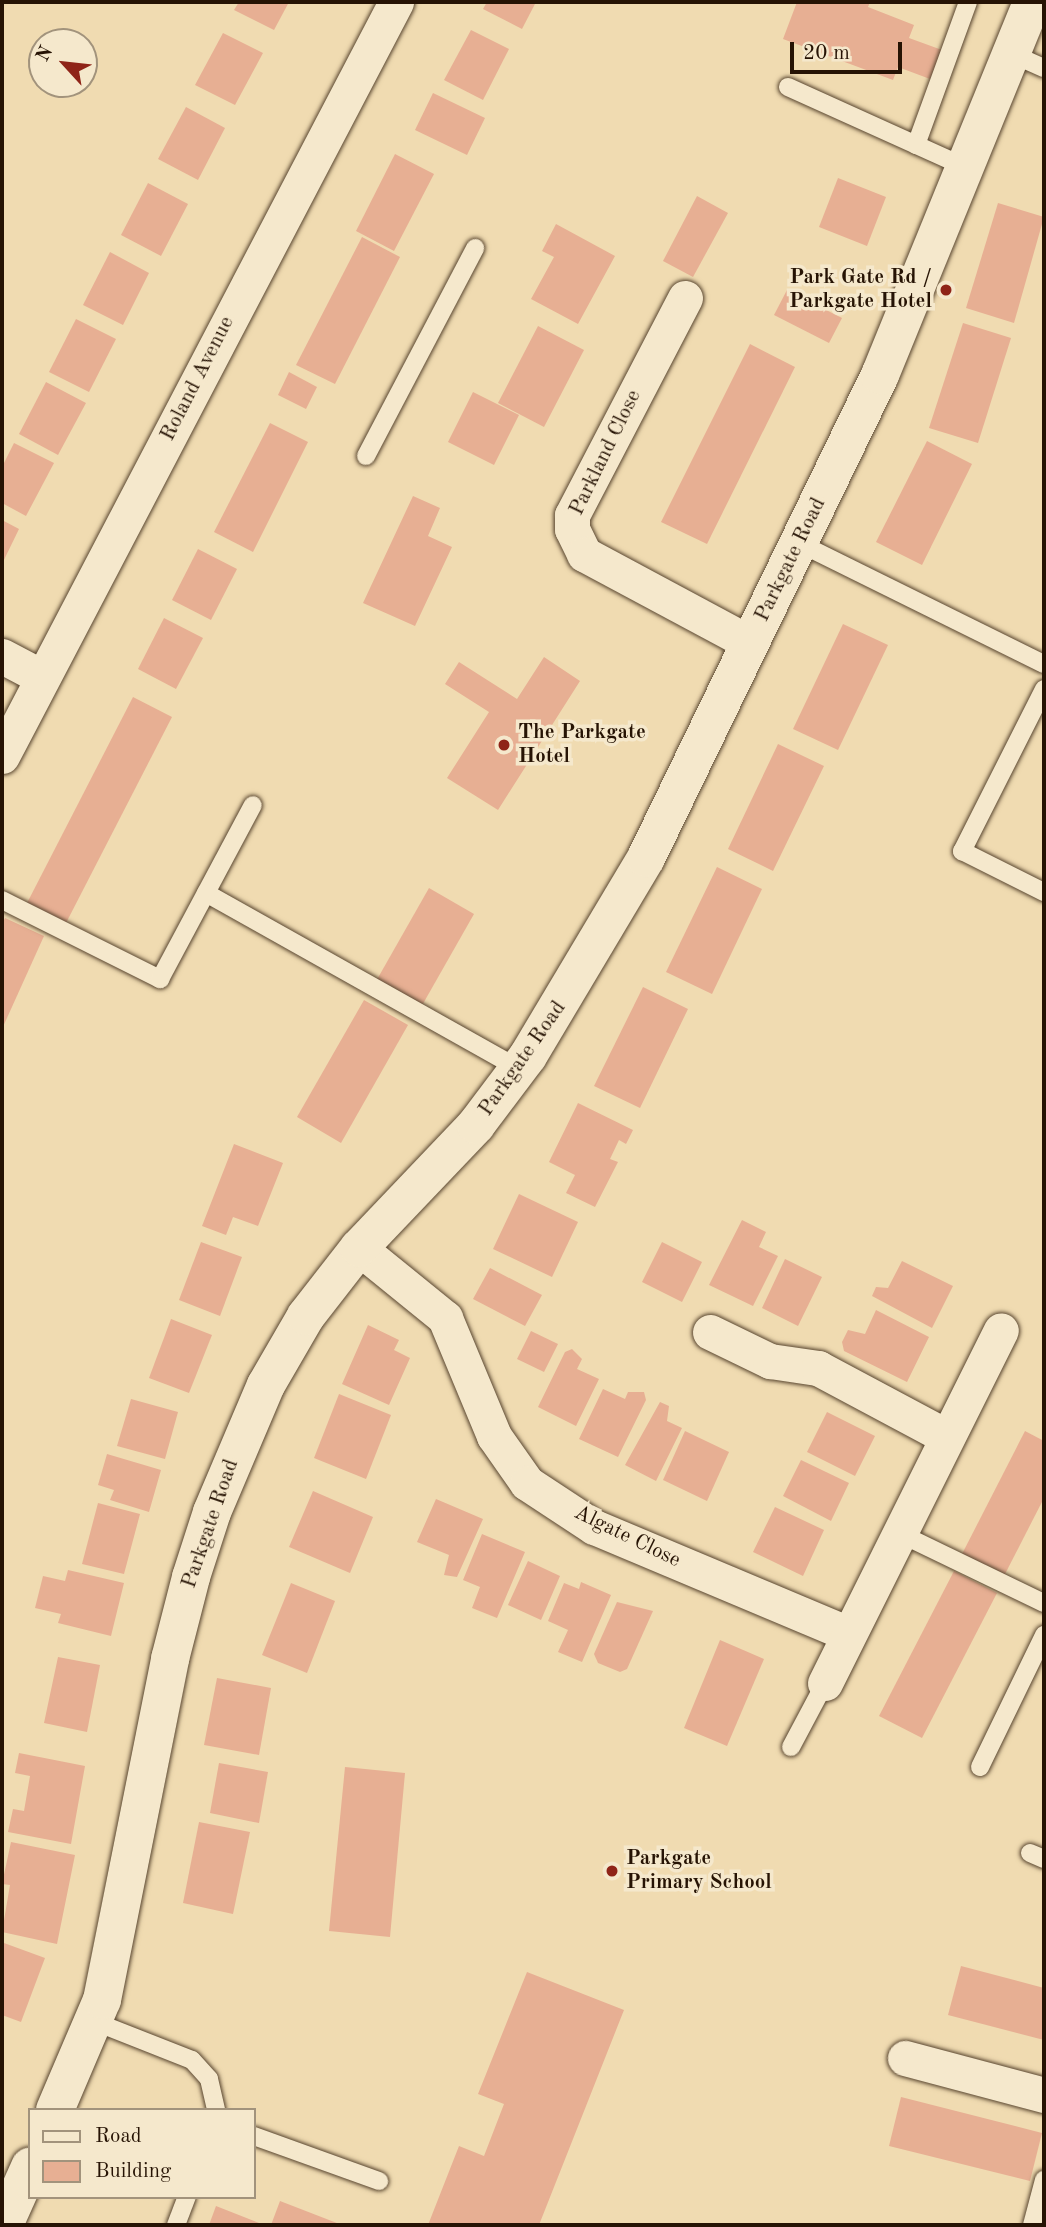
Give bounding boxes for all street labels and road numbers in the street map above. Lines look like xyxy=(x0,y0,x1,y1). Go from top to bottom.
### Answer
street label: Roland Avenue xyxy=(156,313,240,445)
street label: Parkland Close xyxy=(565,386,647,520)
street label: Parkgate Road xyxy=(750,494,832,626)
street label: Parkgate Road xyxy=(474,997,572,1121)
street label: Parkgate Road xyxy=(177,1456,245,1592)
street label: Algate Close xyxy=(570,1500,684,1574)

